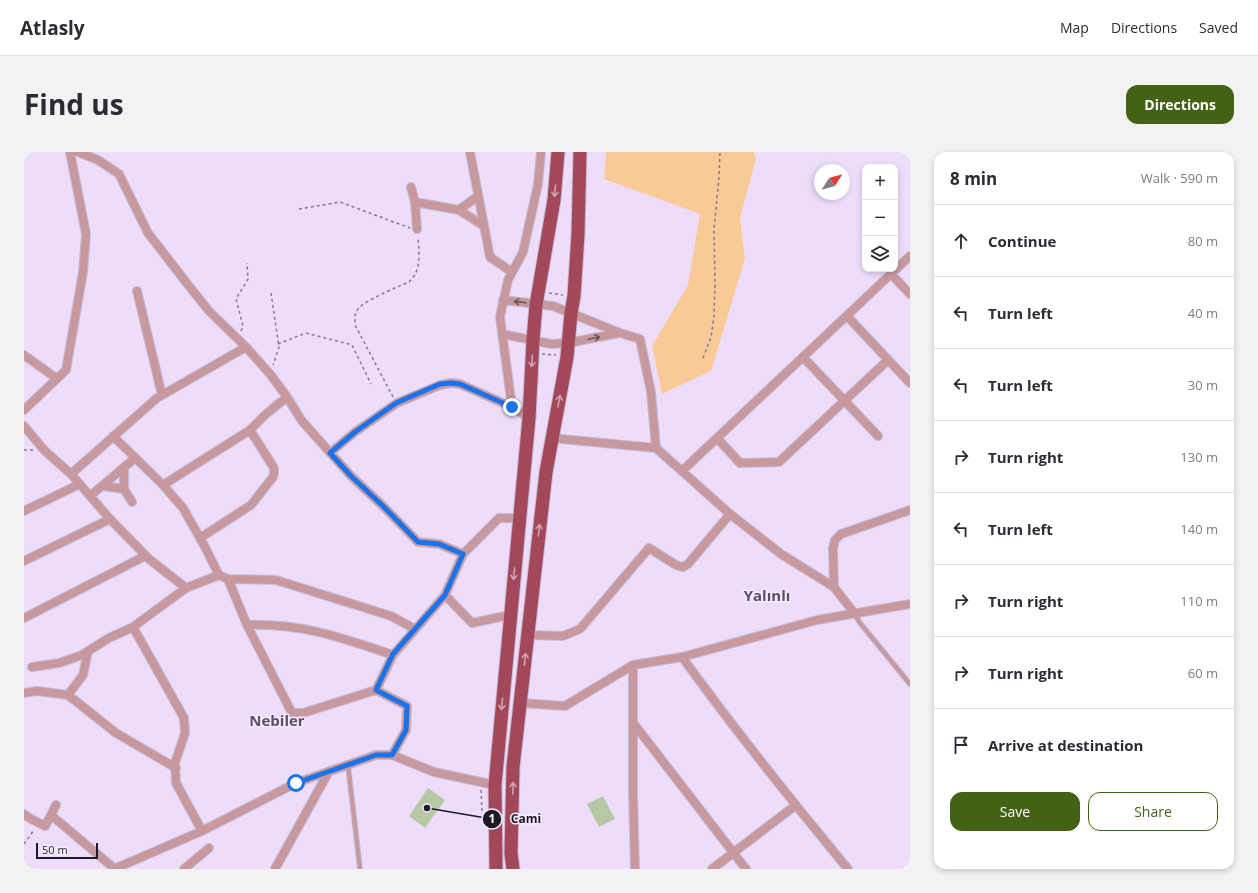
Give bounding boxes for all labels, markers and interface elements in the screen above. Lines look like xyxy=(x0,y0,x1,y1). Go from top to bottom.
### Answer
text: Atlasly xyxy=(20,15,85,41)
text: Map xyxy=(1060,18,1089,37)
text: Directions xyxy=(1111,18,1177,37)
text: Saved xyxy=(1199,18,1238,37)
text: Find us xyxy=(24,85,124,123)
button: Directions xyxy=(1126,85,1234,124)
north arrow xyxy=(814,164,850,200)
map controls xyxy=(862,164,898,272)
button: + xyxy=(862,164,898,200)
text: 8 min xyxy=(950,167,997,190)
text: Walk · 590 m xyxy=(1141,169,1218,187)
one-way arrow xyxy=(551,184,558,197)
button: − xyxy=(862,200,898,236)
icon: ahead xyxy=(950,230,972,252)
text: Continue xyxy=(988,231,1056,251)
text: 80 m xyxy=(1188,232,1218,250)
button: layers xyxy=(862,236,898,272)
one-way arrow xyxy=(514,299,527,306)
icon: left xyxy=(950,302,972,324)
text: Turn left xyxy=(988,303,1053,323)
text: 40 m xyxy=(1188,304,1218,322)
one-way arrow xyxy=(587,334,600,342)
one-way arrow xyxy=(528,354,536,367)
icon: left xyxy=(950,374,972,396)
text: Turn left xyxy=(988,375,1053,395)
text: 30 m xyxy=(1188,376,1218,394)
one-way arrow xyxy=(555,395,563,408)
route end xyxy=(503,398,521,416)
icon: right xyxy=(950,446,972,468)
text: Turn right xyxy=(988,447,1063,467)
text: 130 m xyxy=(1180,448,1218,466)
icon: left xyxy=(950,518,972,540)
text: Turn left xyxy=(988,519,1053,539)
text: 140 m xyxy=(1180,520,1218,538)
one-way arrow xyxy=(536,524,543,537)
one-way arrow xyxy=(511,567,518,580)
district label: Yalınlı xyxy=(744,585,790,605)
icon: right xyxy=(950,590,972,612)
text: Turn right xyxy=(988,591,1063,611)
text: 110 m xyxy=(1180,592,1218,610)
one-way arrow xyxy=(521,653,529,666)
icon: right xyxy=(950,662,972,684)
text: Turn right xyxy=(988,663,1063,683)
text: 60 m xyxy=(1188,664,1218,682)
one-way arrow xyxy=(499,697,506,710)
district label: Nebiler xyxy=(249,710,305,730)
icon: arrive xyxy=(950,734,972,756)
text: Arrive at destination xyxy=(988,735,1143,755)
route start xyxy=(287,774,305,792)
one-way arrow xyxy=(509,782,516,795)
button: Save xyxy=(950,792,1080,831)
button: Share xyxy=(1088,792,1218,831)
callout: Cami xyxy=(482,807,549,831)
text: 1 xyxy=(489,810,495,827)
text: Cami xyxy=(511,810,541,827)
scale bar xyxy=(36,841,98,860)
text: 50 m xyxy=(42,842,68,857)

